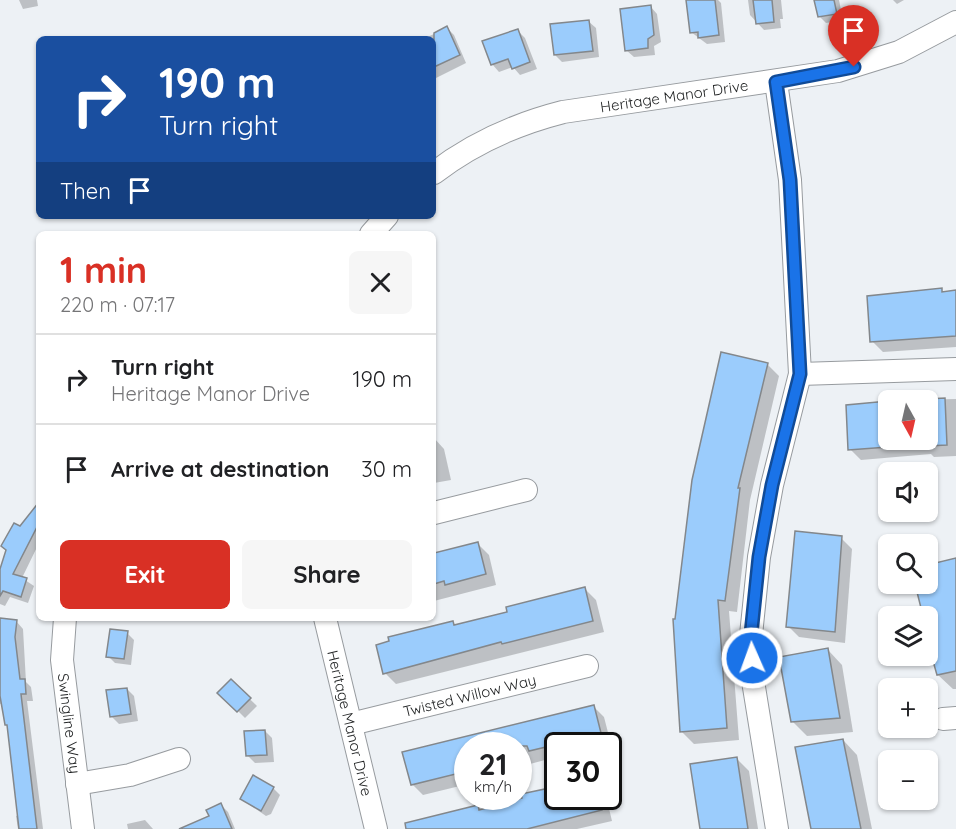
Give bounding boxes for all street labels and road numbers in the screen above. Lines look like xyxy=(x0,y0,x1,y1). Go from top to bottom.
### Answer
street label: Heritage Manor Drive xyxy=(599,75,749,116)
street label: Heritage Manor Drive xyxy=(324,648,377,798)
street label: Twisted Willow Way xyxy=(401,669,538,720)
street label: Swingline Way xyxy=(54,672,86,775)

